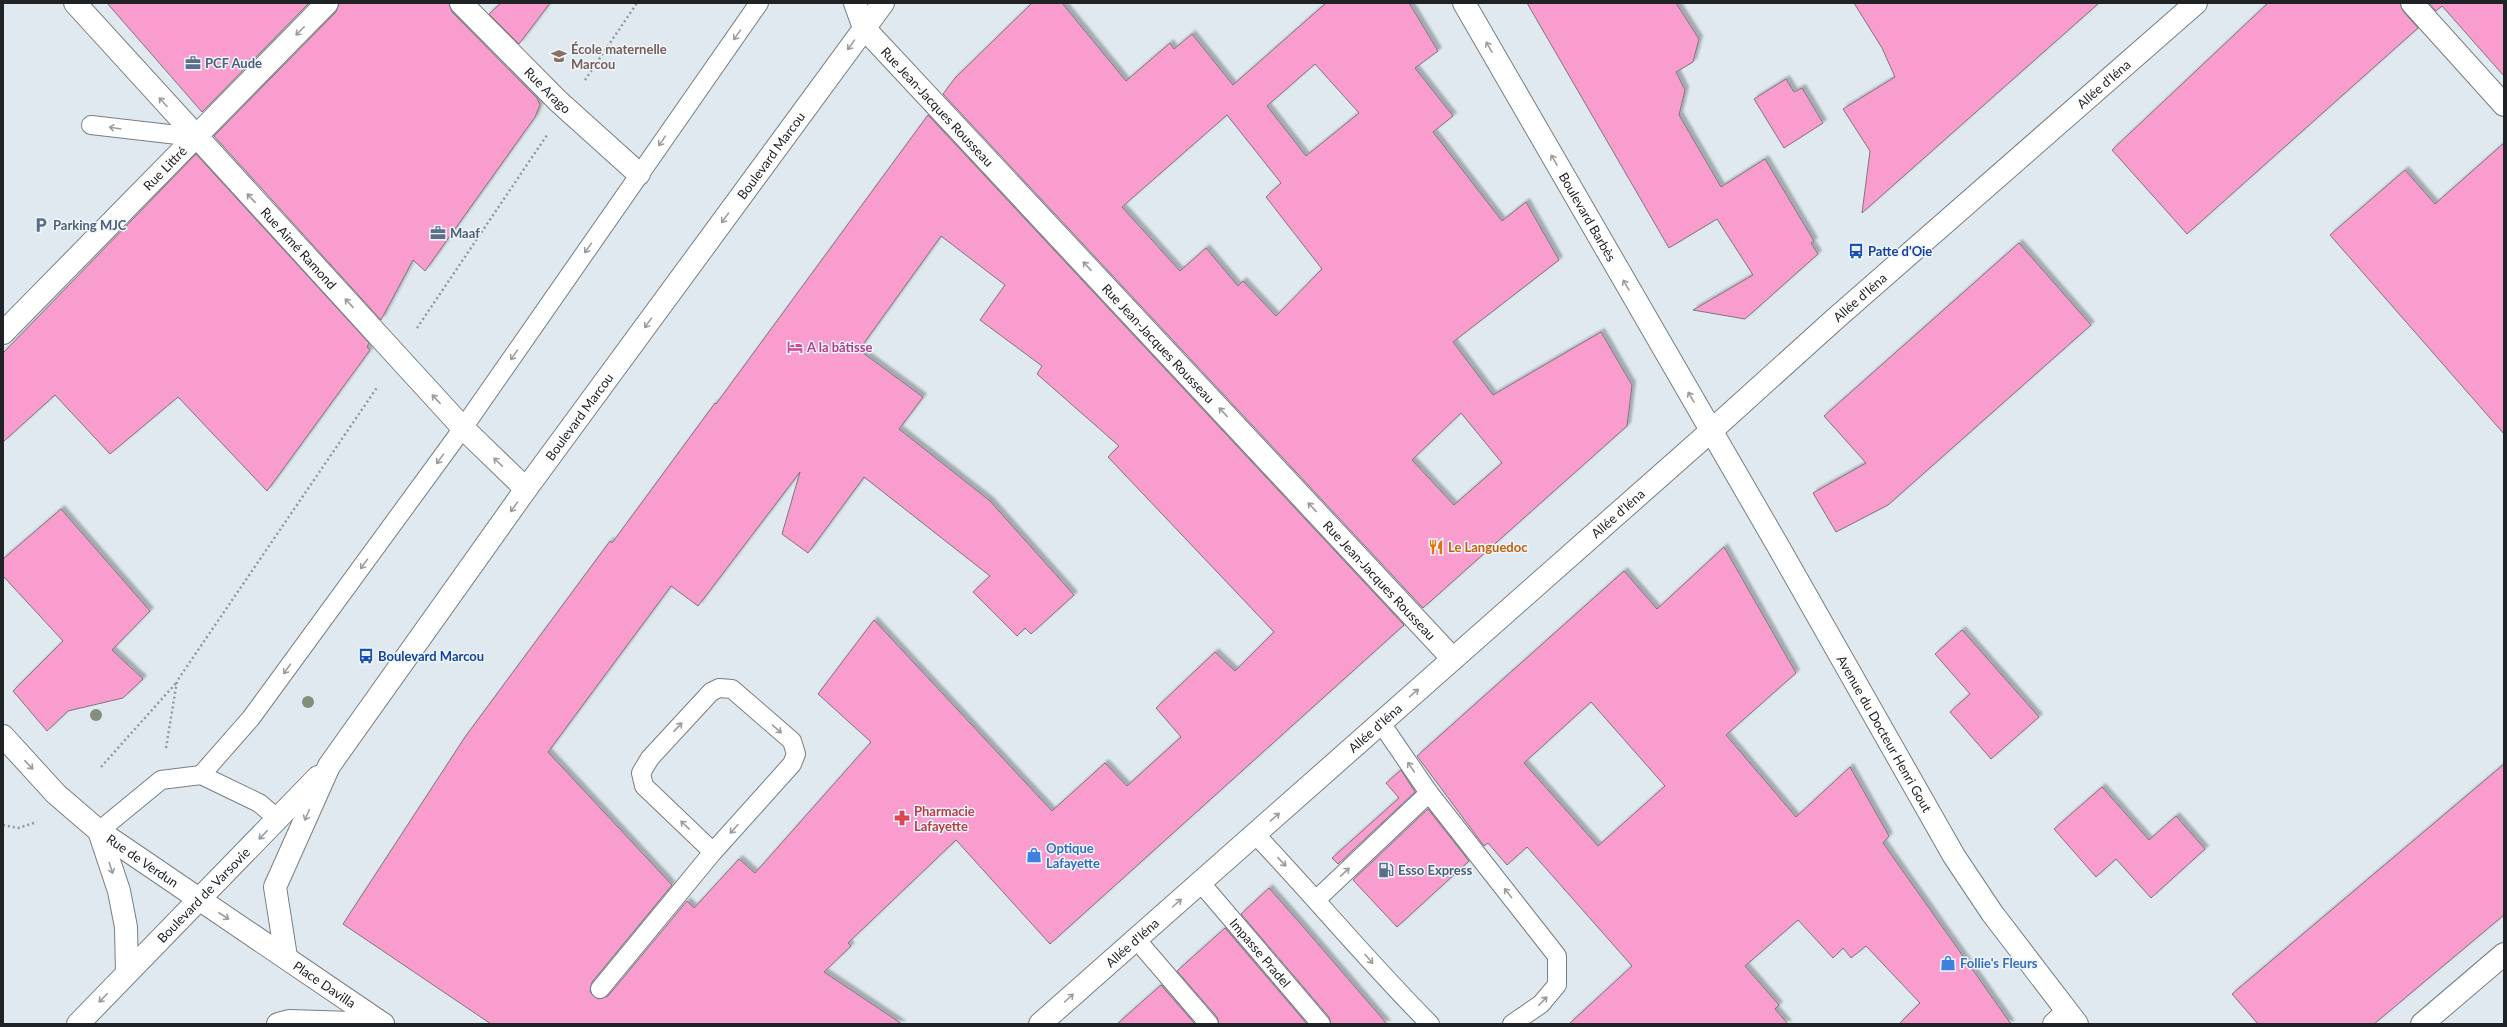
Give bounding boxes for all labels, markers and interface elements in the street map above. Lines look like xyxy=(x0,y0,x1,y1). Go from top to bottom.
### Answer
one-way arrow xyxy=(295,26,305,36)
one-way arrow xyxy=(733,29,741,40)
one-way arrow xyxy=(847,40,855,51)
place label: École maternelle Marcou xyxy=(571,41,667,72)
one-way arrow xyxy=(1485,41,1493,53)
street label: Rue Jean-Jacques Rousseau xyxy=(878,44,997,170)
school or university icon: École maternelle Marcou xyxy=(550,47,568,65)
office icon: PCF Aude xyxy=(184,54,202,72)
place label: PCF Aude xyxy=(205,55,262,71)
street label: Allée d'Iéna xyxy=(2073,56,2134,112)
street label: Rue Arago xyxy=(521,64,574,117)
one-way arrow xyxy=(159,96,168,107)
street label: Boulevard Marcou xyxy=(734,109,808,202)
one-way arrow xyxy=(108,124,121,132)
one-way arrow xyxy=(658,136,666,147)
street label: Rue Littré xyxy=(140,143,190,194)
one-way arrow xyxy=(1550,154,1558,166)
street label: Boulevard Barbès xyxy=(1556,169,1620,265)
one-way arrow xyxy=(247,193,256,203)
street label: Rue Aimé Ramond xyxy=(258,204,340,292)
one-way arrow xyxy=(721,213,729,224)
parking icon: Parking MJC xyxy=(32,216,50,234)
place label: Parking MJC xyxy=(53,217,127,233)
office icon: Maaf xyxy=(429,224,447,242)
place label: Maaf xyxy=(450,225,480,241)
one-way arrow xyxy=(584,242,592,253)
bus stop icon: Patte d'Oie xyxy=(1847,242,1865,260)
place label: Patte d'Oie xyxy=(1868,243,1932,259)
one-way arrow xyxy=(1082,261,1092,271)
street label: Allée d'Iéna xyxy=(1830,270,1890,325)
one-way arrow xyxy=(1622,279,1630,291)
street label: Rue Jean-Jacques Rousseau xyxy=(1099,280,1218,406)
one-way arrow xyxy=(344,298,353,309)
one-way arrow xyxy=(644,317,652,328)
hotel icon: A la bâtisse xyxy=(786,338,804,356)
place label: A la bâtisse xyxy=(806,339,872,355)
one-way arrow xyxy=(510,349,518,360)
street label: Boulevard Marcou xyxy=(542,370,616,464)
one-way arrow xyxy=(1687,391,1695,403)
one-way arrow xyxy=(432,394,441,404)
one-way arrow xyxy=(1218,407,1228,417)
one-way arrow xyxy=(436,453,444,464)
one-way arrow xyxy=(493,457,503,467)
street label: Allée d'Iéna xyxy=(1588,486,1648,541)
one-way arrow xyxy=(510,502,518,513)
one-way arrow xyxy=(1307,502,1317,512)
street label: Rue Jean-Jacques Rousseau xyxy=(1320,517,1439,643)
restaurant icon: Le Languedoc xyxy=(1427,538,1445,556)
place label: Le Languedoc xyxy=(1448,539,1528,555)
one-way arrow xyxy=(359,559,368,570)
bus stop icon: Boulevard Marcou xyxy=(357,647,375,665)
place label: Boulevard Marcou xyxy=(378,648,484,664)
street label: Avenue du Docteur Henri Gout xyxy=(1834,652,1936,815)
one-way arrow xyxy=(283,664,291,675)
one-way arrow xyxy=(1409,689,1419,698)
street label: Allée d'Iéna xyxy=(1345,700,1405,756)
one-way arrow xyxy=(674,722,683,732)
one-way arrow xyxy=(772,724,783,733)
one-way arrow xyxy=(25,760,34,770)
one-way arrow xyxy=(1407,762,1415,773)
place label: Pharmacie Lafayette xyxy=(914,803,975,834)
one-way arrow xyxy=(303,808,310,820)
pharmacy icon: Pharmacie Lafayette xyxy=(893,809,911,827)
one-way arrow xyxy=(1269,812,1280,821)
one-way arrow xyxy=(680,821,690,830)
one-way arrow xyxy=(730,824,739,834)
one-way arrow xyxy=(258,830,268,840)
street label: Rue de Verdun xyxy=(104,831,182,891)
place label: Optique Lafayette xyxy=(1046,840,1100,871)
street label: Boulevard de Varsovie xyxy=(154,844,253,946)
shop icon: Optique Lafayette xyxy=(1025,846,1043,864)
one-way arrow xyxy=(1277,857,1287,867)
one-way arrow xyxy=(108,861,115,874)
fuel station icon: Esso Express xyxy=(1377,861,1395,879)
place label: Esso Express xyxy=(1398,862,1472,878)
one-way arrow xyxy=(1340,868,1350,877)
one-way arrow xyxy=(1503,887,1512,898)
one-way arrow xyxy=(1172,898,1182,907)
one-way arrow xyxy=(218,912,229,920)
street label: Allée d'Iéna xyxy=(1102,915,1162,970)
street label: Impasse Pradel xyxy=(1226,915,1294,991)
one-way arrow xyxy=(1364,954,1373,964)
shop icon: Follie's Fleurs xyxy=(1939,954,1957,972)
place label: Follie's Fleurs xyxy=(1960,955,2038,971)
street label: Place Davilla xyxy=(290,957,359,1011)
one-way arrow xyxy=(99,992,108,1003)
one-way arrow xyxy=(1064,994,1075,1003)
one-way arrow xyxy=(1539,995,1548,1006)

